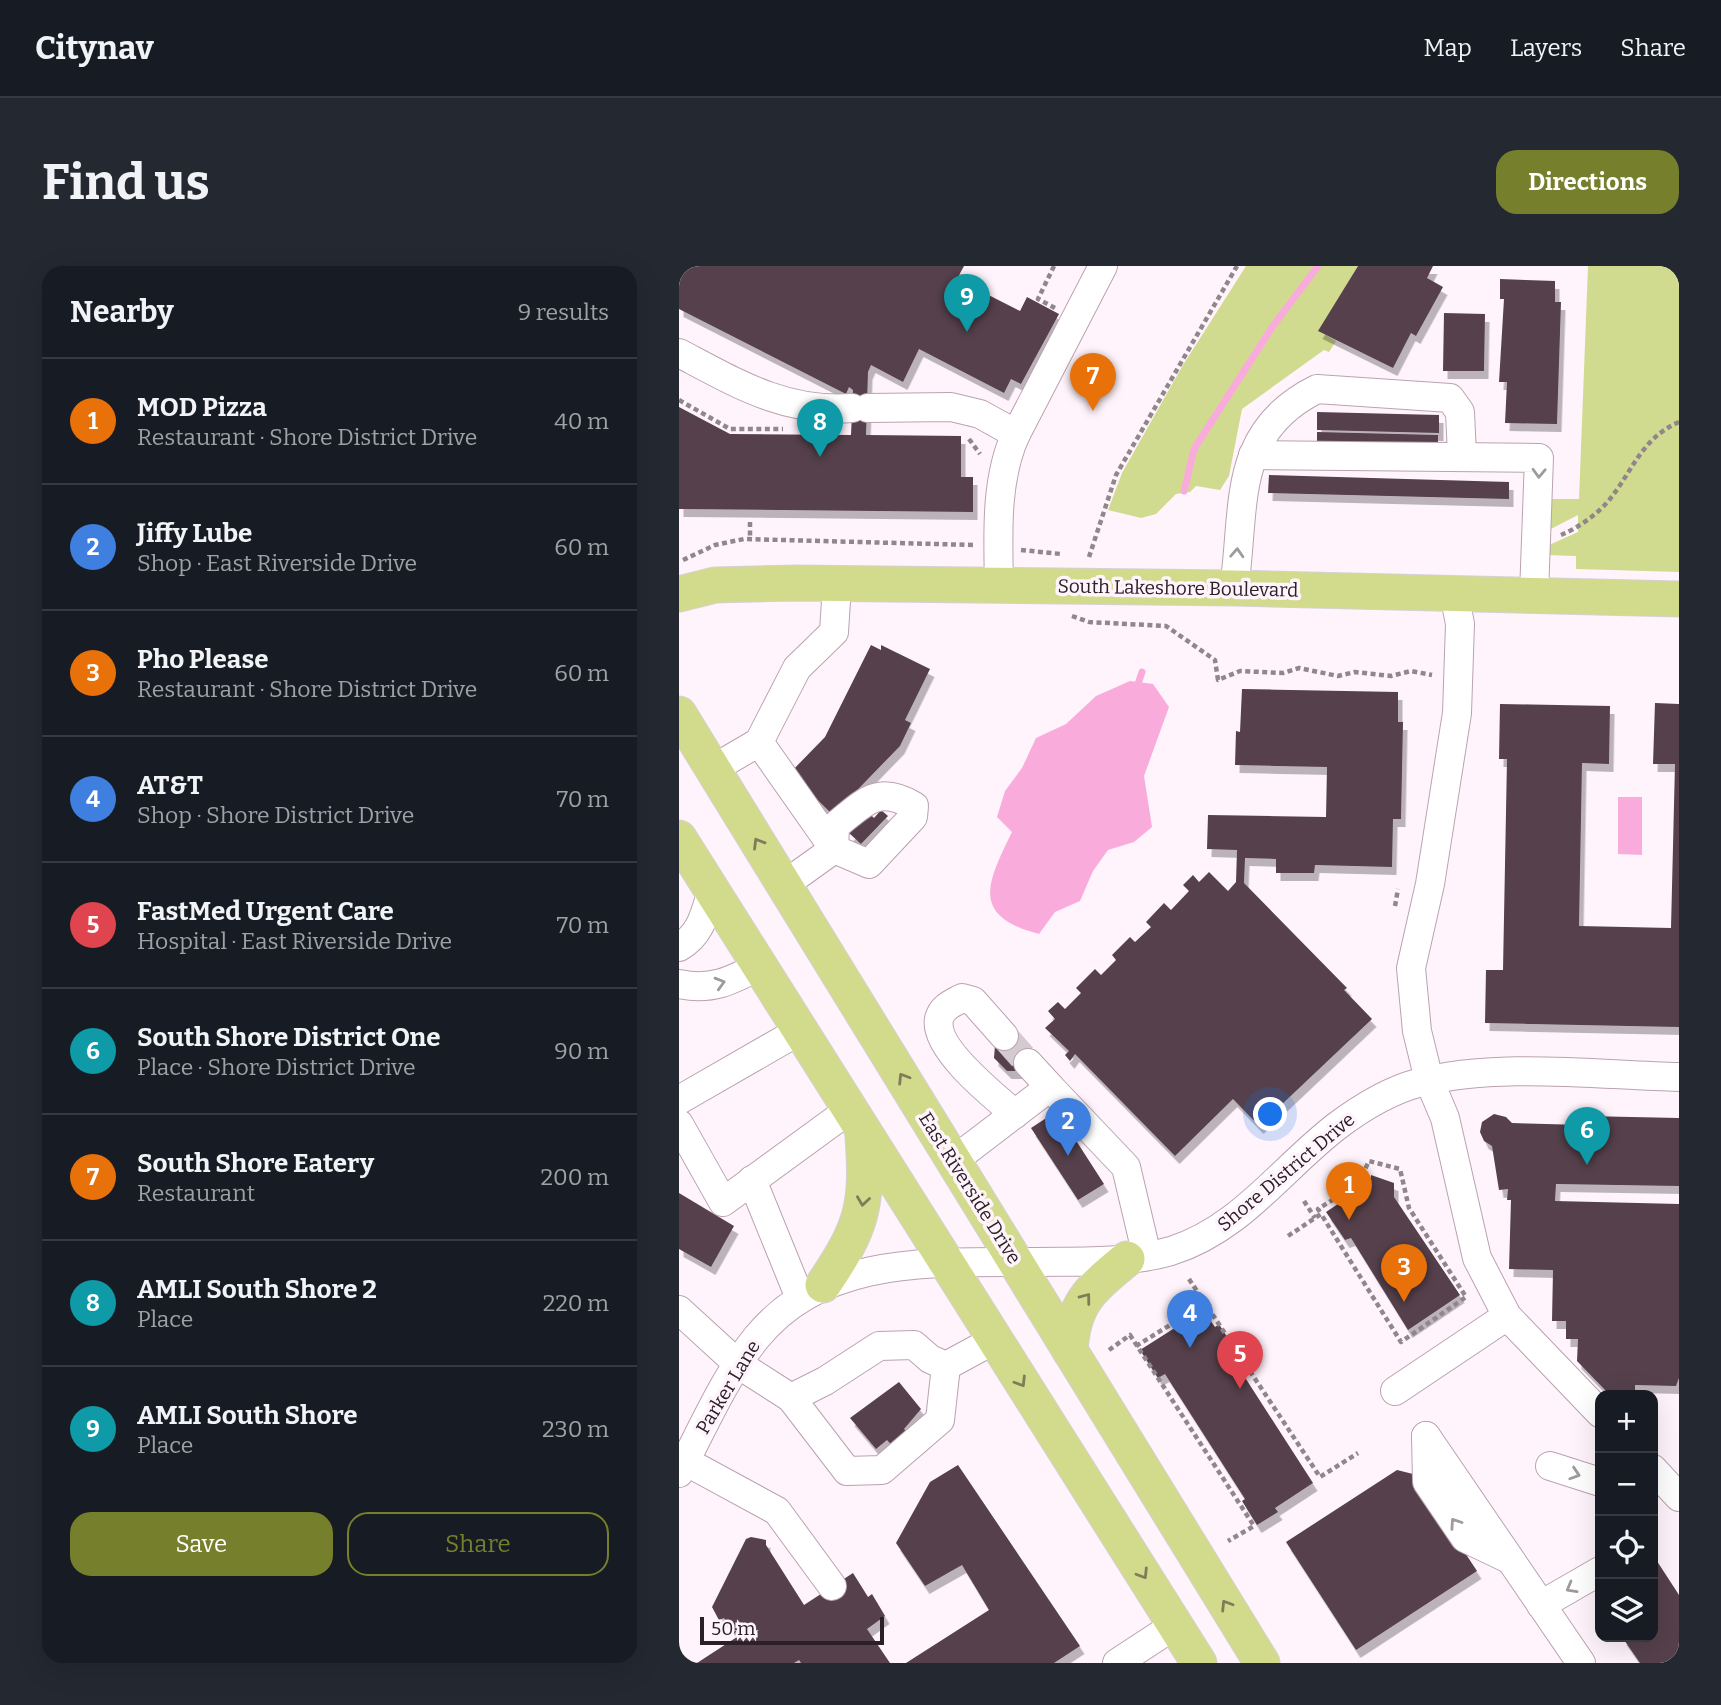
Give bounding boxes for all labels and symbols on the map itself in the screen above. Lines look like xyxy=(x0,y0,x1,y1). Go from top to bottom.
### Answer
pin: 9 xyxy=(944,274,990,332)
pin: 7 xyxy=(1070,353,1116,411)
pin: 8 xyxy=(797,399,843,457)
one-way arrow xyxy=(1531,468,1546,479)
one-way arrow xyxy=(1230,547,1245,558)
street label: South Lakeshore Boulevard xyxy=(1057,574,1299,602)
one-way arrow xyxy=(754,837,767,850)
one-way arrow xyxy=(714,977,726,992)
one-way arrow xyxy=(898,1073,911,1086)
your location xyxy=(1253,1097,1287,1131)
pin: 2 xyxy=(1045,1098,1091,1156)
pin: 6 xyxy=(1564,1107,1610,1165)
street label: East Riverside Drive xyxy=(914,1108,1026,1268)
street label: Shore District Drive xyxy=(1213,1108,1359,1236)
pin: 1 xyxy=(1326,1162,1372,1220)
one-way arrow xyxy=(856,1195,871,1207)
pin: 3 xyxy=(1381,1244,1427,1302)
pin: 4 xyxy=(1167,1290,1213,1348)
one-way arrow xyxy=(1077,1293,1090,1306)
pin: 5 xyxy=(1217,1331,1263,1389)
street label: Parker Lane xyxy=(691,1336,765,1438)
one-way arrow xyxy=(1013,1375,1026,1388)
one-way arrow xyxy=(1568,1466,1581,1480)
one-way arrow xyxy=(1451,1518,1463,1531)
one-way arrow xyxy=(1135,1566,1148,1579)
one-way arrow xyxy=(1565,1580,1578,1593)
one-way arrow xyxy=(1221,1599,1234,1612)
scale bar xyxy=(700,1614,884,1646)

